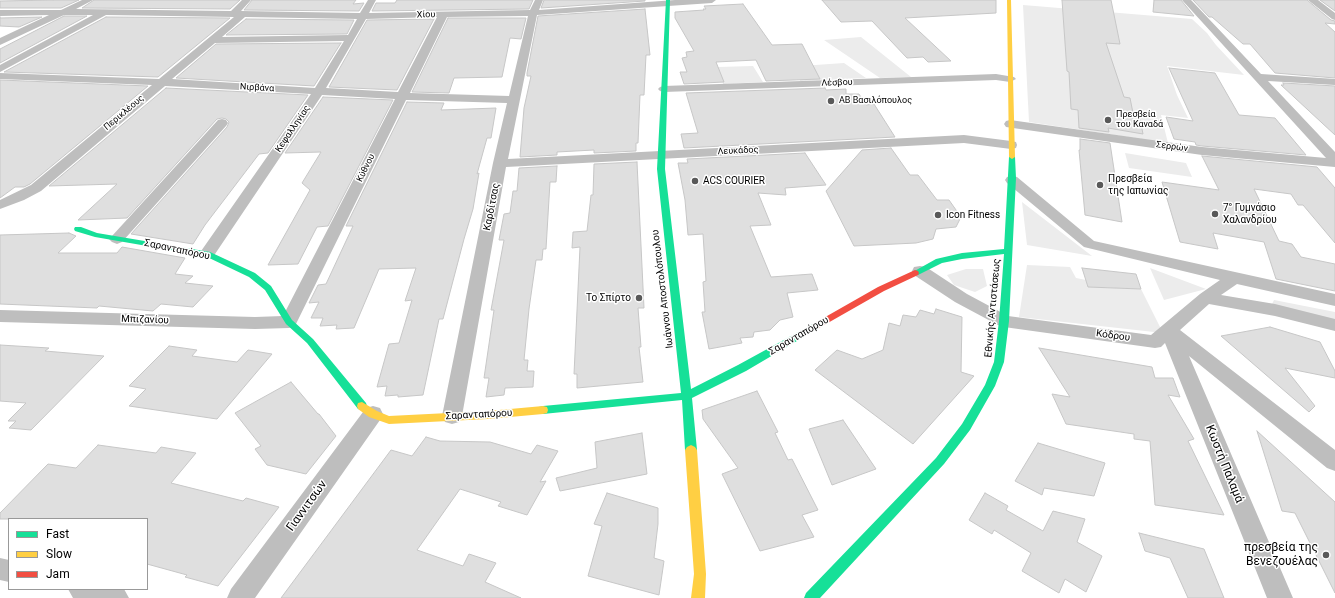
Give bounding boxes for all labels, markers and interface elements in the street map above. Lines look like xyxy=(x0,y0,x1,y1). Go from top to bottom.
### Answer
street label: Χίου xyxy=(417,9,435,21)
street label: Λέσβου xyxy=(821,77,853,89)
street label: Νιρβάνα xyxy=(240,82,274,94)
street label: Περικλέους xyxy=(102,93,146,133)
marker: ΑΒ Βασιλόπουλος xyxy=(826,96,836,106)
place label: ΑΒ Βασιλόπουλος xyxy=(839,96,912,106)
street label: Κεφαλληνίας xyxy=(273,103,313,155)
place label: Πρεσβεία του Καναδά xyxy=(1116,110,1163,131)
marker: Πρεσβεία του Καναδά xyxy=(1103,115,1113,125)
street label: Σερρών xyxy=(1155,139,1189,155)
street label: Λευκάδος xyxy=(717,145,759,157)
street label: Κύθνου xyxy=(355,152,377,184)
place label: Πρεσβεία της Ιαπωνίας xyxy=(1108,173,1168,196)
place label: ACS COURIER xyxy=(703,175,765,187)
marker: ACS COURIER xyxy=(690,176,700,186)
marker: Πρεσβεία της Ιαπωνίας xyxy=(1095,180,1105,190)
street label: Καρδίτσας xyxy=(482,182,502,232)
place label: 7° Γυμνάσιο Χαλανδρίου xyxy=(1223,202,1277,226)
place label: Icon Fitness xyxy=(946,209,1000,221)
marker: 7° Γυμνάσιο Χαλανδρίου xyxy=(1210,209,1220,219)
marker: Icon Fitness xyxy=(933,210,943,220)
street label: Ιωάννου Αποστολόπουλου xyxy=(650,229,676,349)
street label: Σαρανταπόρου xyxy=(143,237,211,263)
street label: Εθνικής Αντιστάσεως xyxy=(983,258,1003,358)
place label: Το Σπίρτο xyxy=(586,292,631,304)
marker: Το Σπίρτο xyxy=(634,293,644,303)
street label: Μπιζανίου xyxy=(121,313,169,327)
street label: Σαρανταπόρου xyxy=(767,314,831,358)
street label: Κόδρου xyxy=(1095,328,1131,344)
street label: Σαρανταπόρου xyxy=(445,407,513,423)
street label: Κωστή Παλαμά xyxy=(1202,423,1246,505)
street label: Γιαννιτσών xyxy=(284,478,330,534)
legend xyxy=(8,518,148,590)
text: Fast xyxy=(46,527,69,541)
place label: πρεσβεία της Βενεζουέλας xyxy=(1244,541,1318,569)
text: Slow xyxy=(46,547,72,561)
marker: πρεσβεία της Βενεζουέλας xyxy=(1321,550,1331,560)
text: Jam xyxy=(46,567,70,581)

